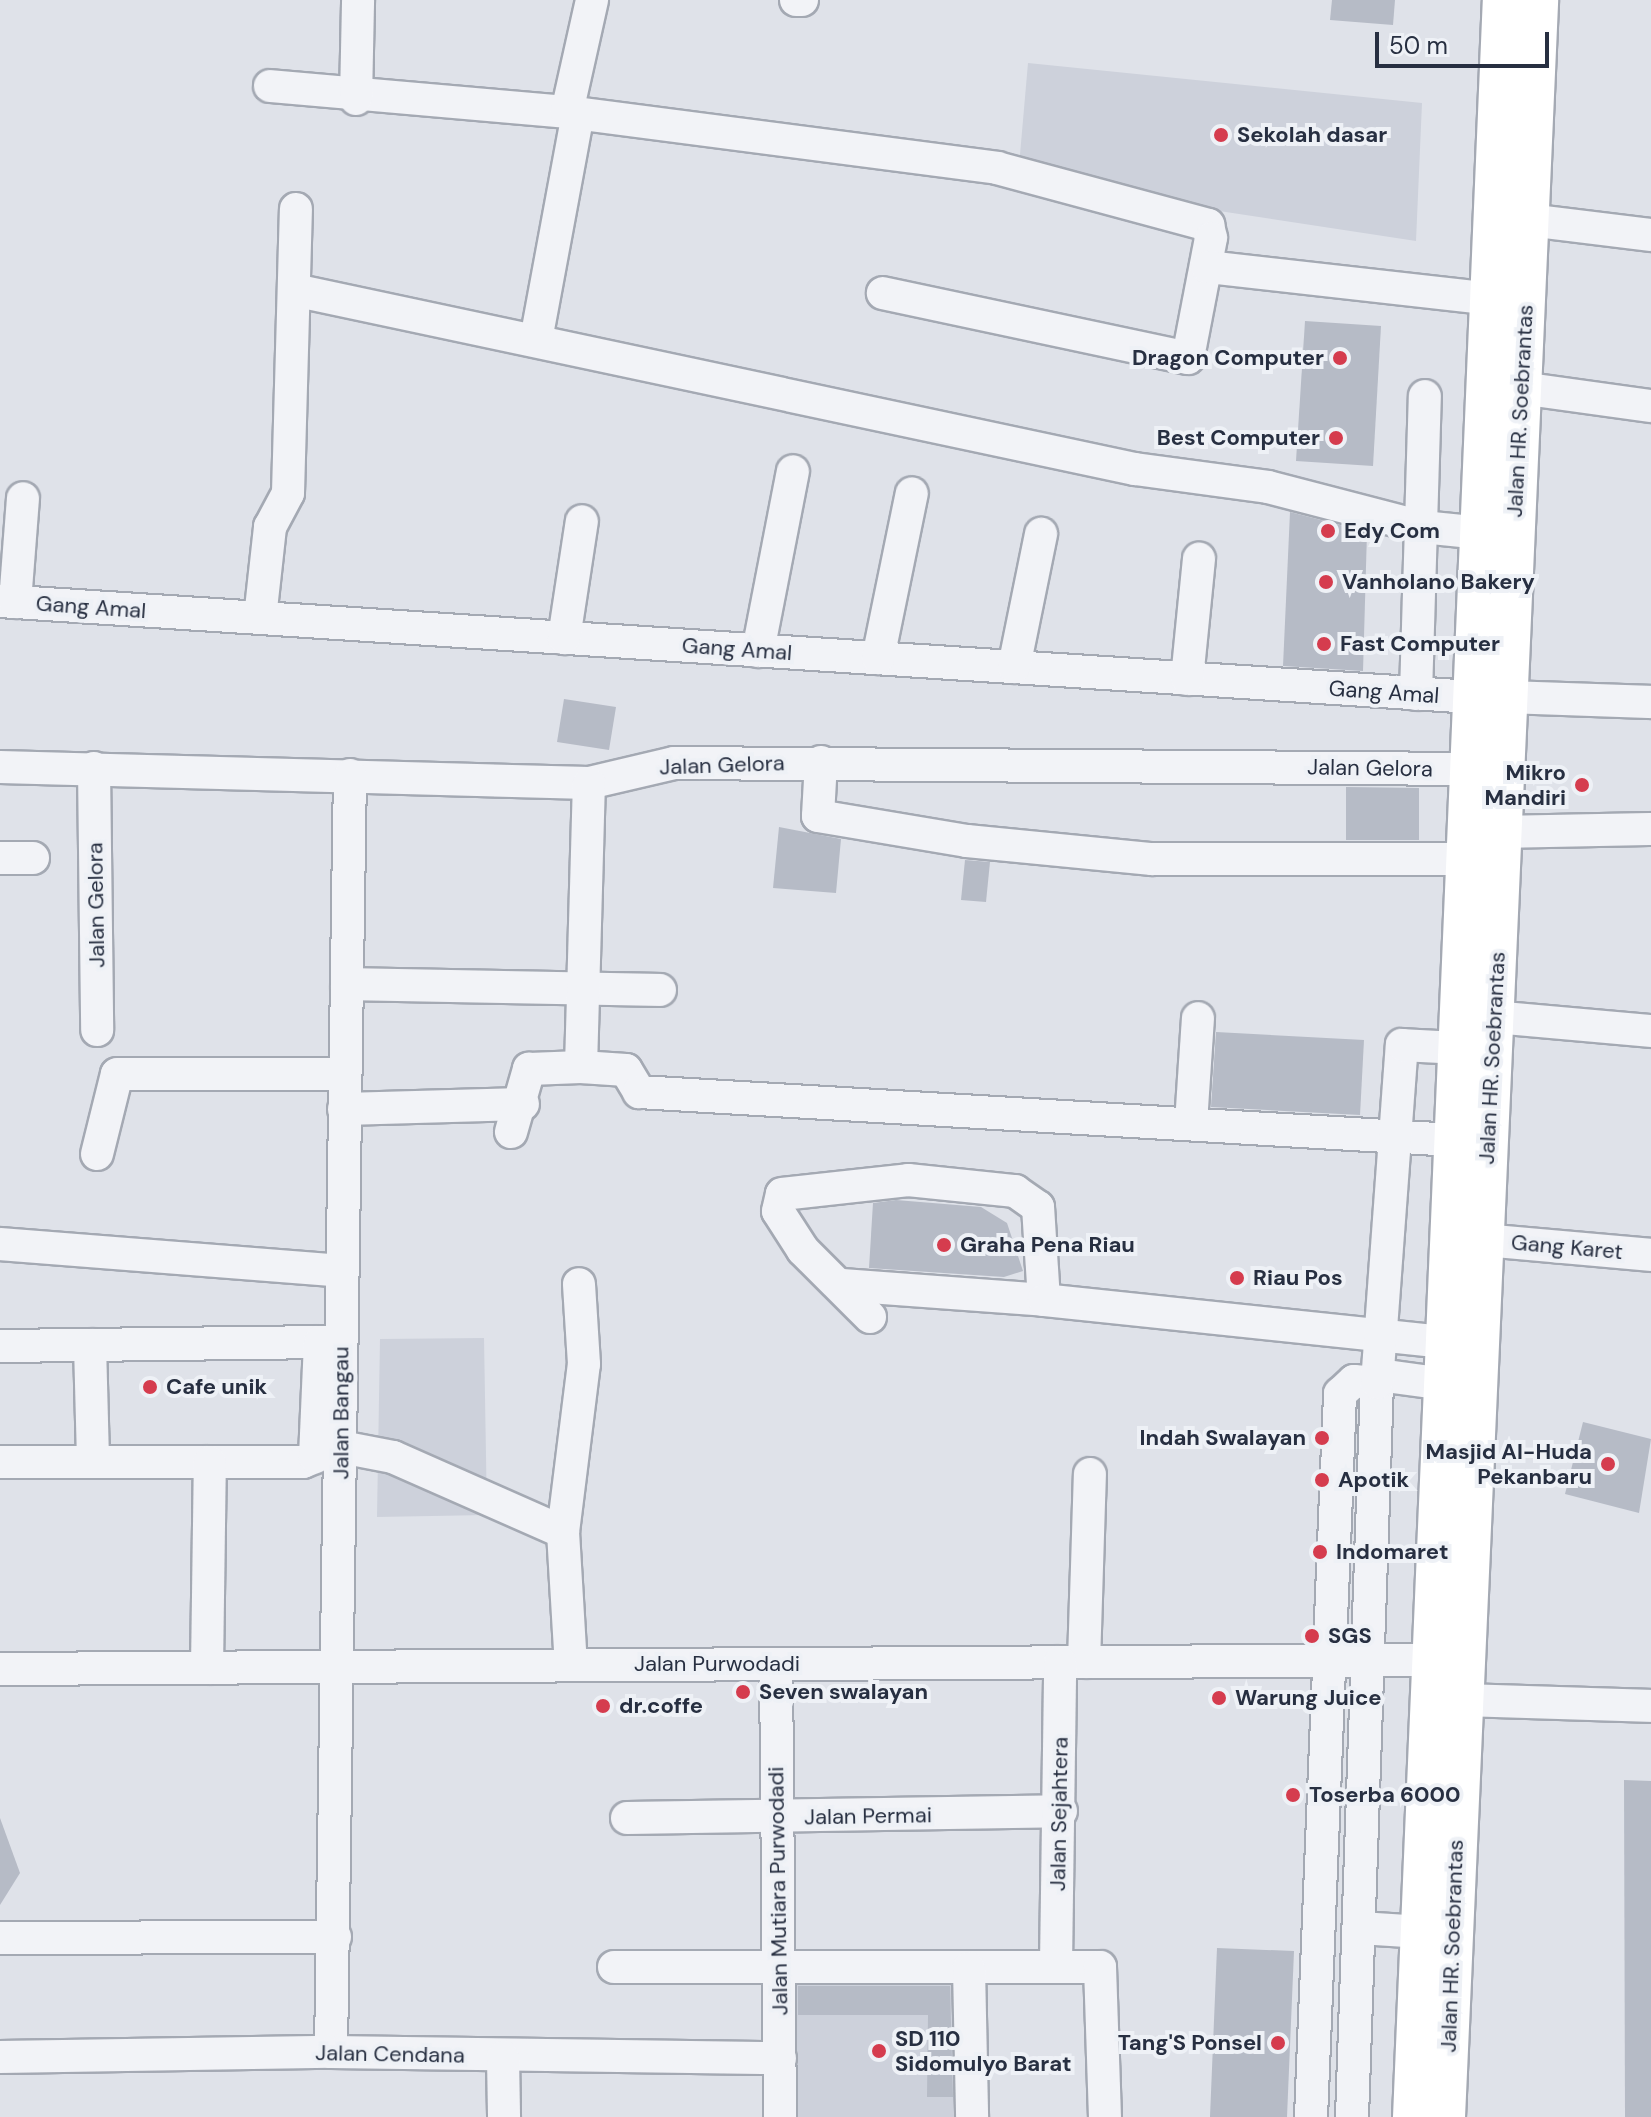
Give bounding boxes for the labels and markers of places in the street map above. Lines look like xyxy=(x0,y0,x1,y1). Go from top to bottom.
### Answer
place label: Sekolah dasar xyxy=(1237,122,1387,148)
marker: Sekolah dasar xyxy=(1212,126,1230,144)
place label: Dragon Computer xyxy=(1132,345,1324,371)
marker: Dragon Computer xyxy=(1331,349,1349,367)
place label: Best Computer xyxy=(1157,425,1320,451)
marker: Best Computer xyxy=(1327,429,1345,447)
place label: Edy Com xyxy=(1344,518,1440,544)
marker: Edy Com xyxy=(1319,522,1337,540)
place label: Vanholano Bakery xyxy=(1342,569,1535,595)
marker: Vanholano Bakery xyxy=(1317,573,1335,591)
place label: Fast Computer xyxy=(1340,631,1500,657)
marker: Fast Computer xyxy=(1315,635,1333,653)
place label: Mikro Mandiri xyxy=(1485,759,1566,810)
marker: Mikro Mandiri xyxy=(1573,776,1591,794)
place label: Graha Pena Riau xyxy=(960,1232,1135,1258)
marker: Graha Pena Riau xyxy=(935,1236,953,1254)
place label: Riau Pos xyxy=(1253,1265,1343,1291)
marker: Riau Pos xyxy=(1228,1269,1246,1287)
place label: Cafe unik xyxy=(166,1374,267,1400)
marker: Cafe unik xyxy=(141,1378,159,1396)
place label: Indah Swalayan xyxy=(1140,1425,1306,1451)
marker: Indah Swalayan xyxy=(1313,1429,1331,1447)
place label: Masjid Al-Huda Pekanbaru xyxy=(1426,1438,1592,1490)
marker: Masjid Al-Huda Pekanbaru xyxy=(1599,1455,1617,1473)
place label: Apotik xyxy=(1338,1467,1409,1493)
marker: Apotik xyxy=(1313,1471,1331,1489)
place label: Indomaret xyxy=(1336,1539,1448,1565)
marker: Indomaret xyxy=(1311,1543,1329,1561)
place label: SGS xyxy=(1328,1623,1372,1649)
marker: SGS xyxy=(1303,1627,1321,1645)
place label: Seven swalayan xyxy=(759,1679,928,1705)
marker: Seven swalayan xyxy=(734,1683,752,1701)
place label: Warung Juice xyxy=(1235,1685,1381,1711)
marker: Warung Juice xyxy=(1210,1689,1228,1707)
place label: dr.coffe xyxy=(619,1693,703,1719)
marker: dr.coffe xyxy=(594,1697,612,1715)
place label: Toserba 6000 xyxy=(1309,1782,1460,1808)
marker: Toserba 6000 xyxy=(1284,1786,1302,1804)
place label: SD 110 Sidomulyo Barat xyxy=(895,2025,1071,2076)
place label: Tang'S Ponsel xyxy=(1118,2030,1262,2056)
marker: Tang'S Ponsel xyxy=(1269,2034,1287,2052)
marker: SD 110 Sidomulyo Barat xyxy=(870,2042,888,2060)

